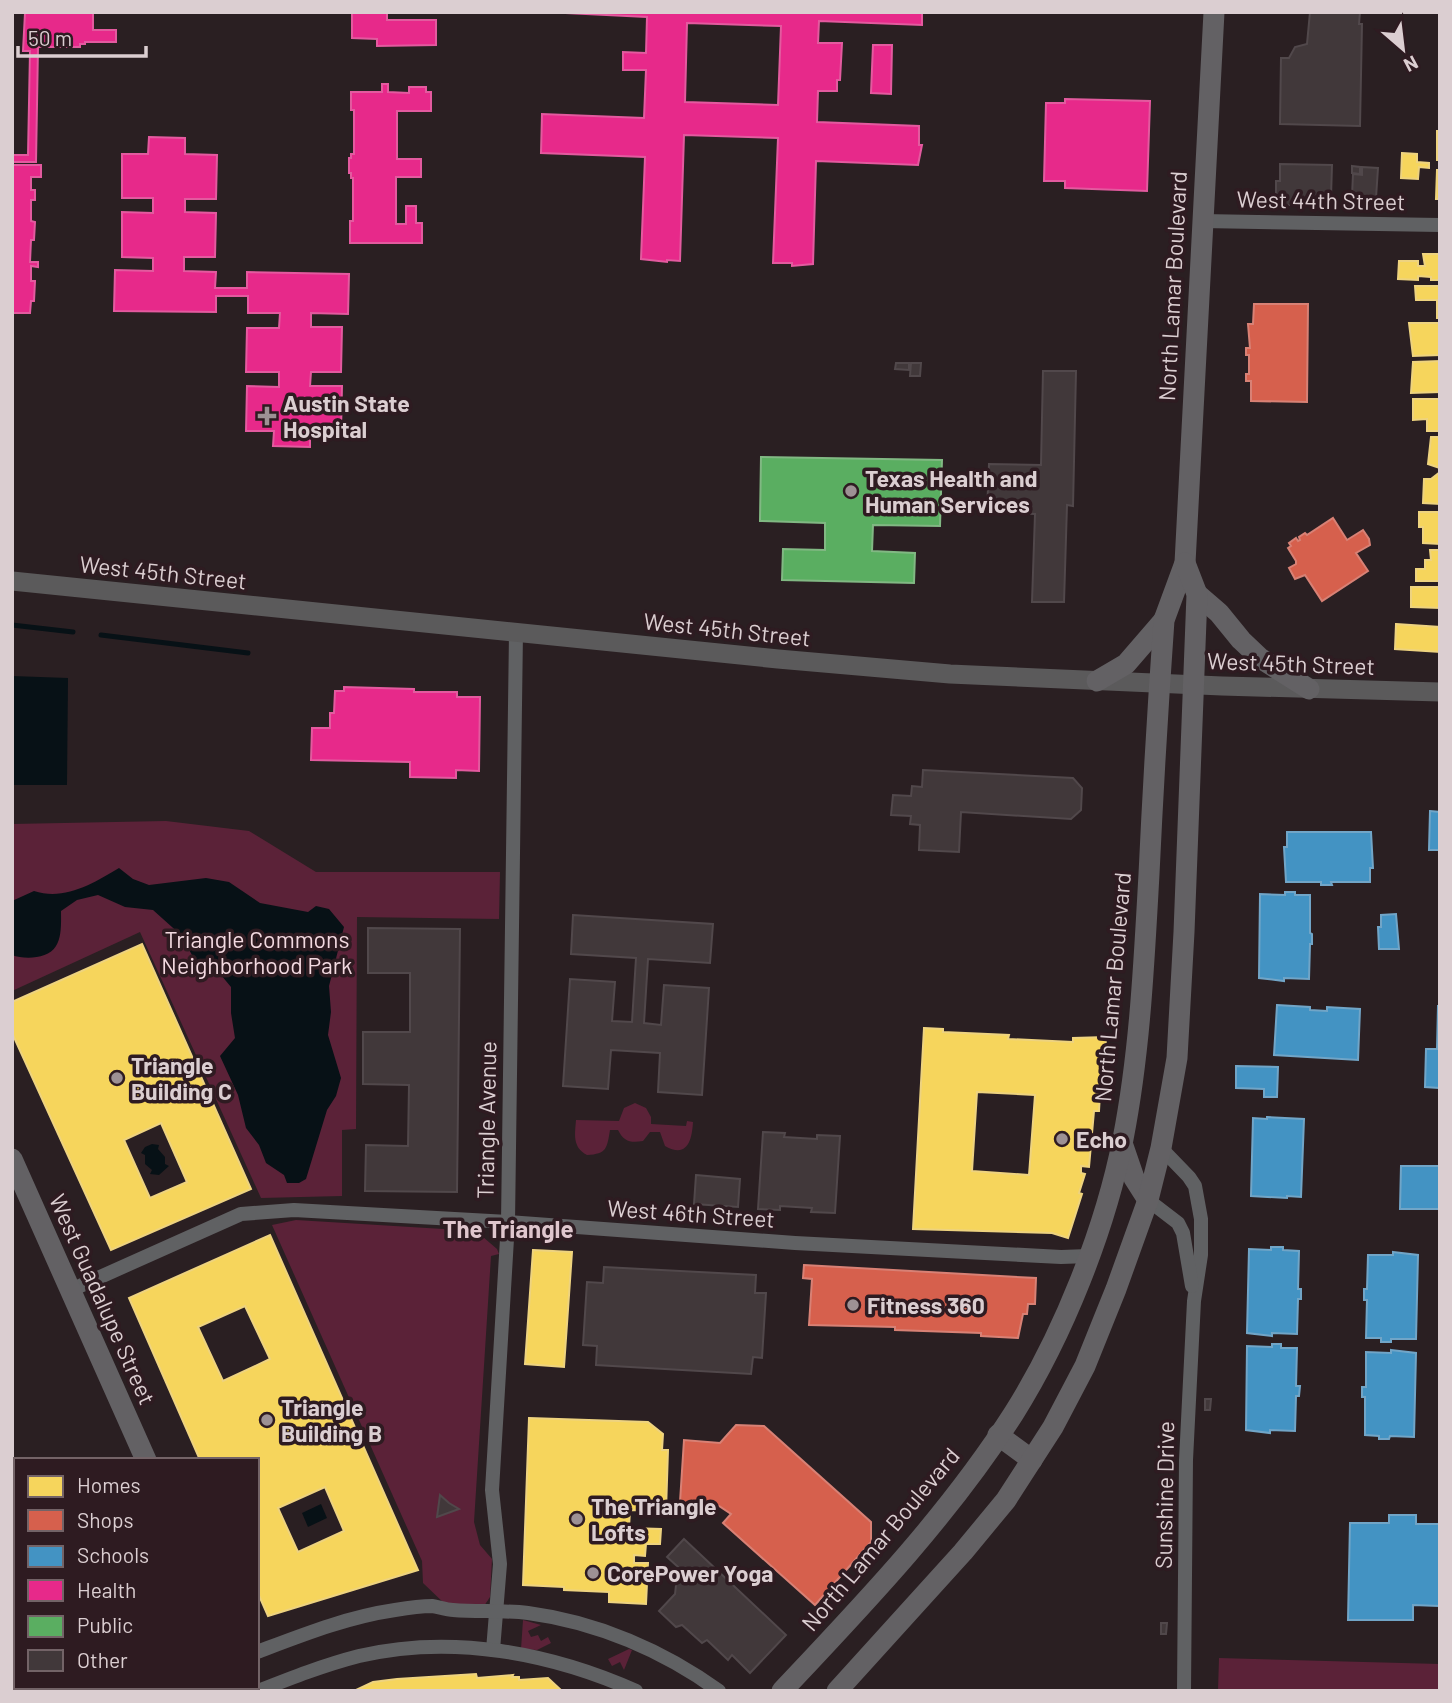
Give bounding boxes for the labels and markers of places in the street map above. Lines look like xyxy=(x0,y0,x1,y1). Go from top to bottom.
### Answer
place label: Austin State Hospital xyxy=(283,389,410,443)
marker: Austin State Hospital xyxy=(257,406,277,426)
place label: Texas Health and Human Services xyxy=(865,464,1037,518)
marker: Texas Health and Human Services xyxy=(843,483,859,499)
place label: Triangle Building C xyxy=(131,1051,232,1105)
marker: Triangle Building C xyxy=(109,1070,125,1086)
place label: Echo xyxy=(1076,1125,1127,1153)
marker: Echo xyxy=(1054,1131,1070,1147)
place label: Fitness 360 xyxy=(867,1291,985,1319)
marker: Fitness 360 xyxy=(845,1297,861,1313)
place label: Triangle Building B xyxy=(281,1393,382,1447)
marker: Triangle Building B xyxy=(259,1412,275,1428)
place label: The Triangle Lofts xyxy=(591,1492,717,1546)
marker: The Triangle Lofts xyxy=(569,1511,585,1527)
place label: CorePower Yoga xyxy=(607,1559,773,1587)
marker: CorePower Yoga xyxy=(585,1565,601,1581)

